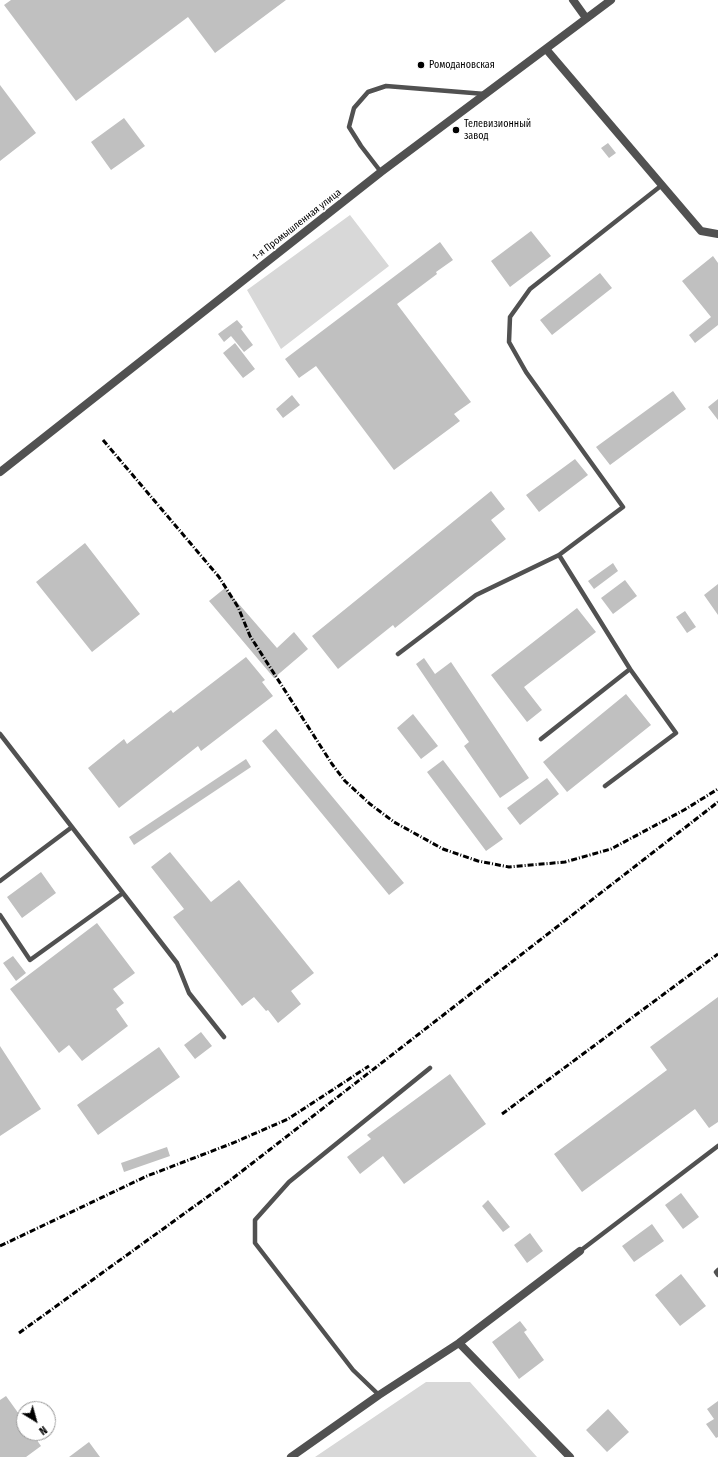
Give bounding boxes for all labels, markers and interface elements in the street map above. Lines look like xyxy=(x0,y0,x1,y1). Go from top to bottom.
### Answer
place label: Ромодановская xyxy=(429,59,495,71)
marker: Ромодановская xyxy=(416,60,426,70)
place label: Телевизионный завод xyxy=(464,118,531,142)
marker: Телевизионный завод xyxy=(451,125,461,135)
street label: 1-я Промышленная улица xyxy=(250,187,344,263)
north arrow xyxy=(16,1401,56,1441)
text: N xyxy=(36,1423,49,1437)

